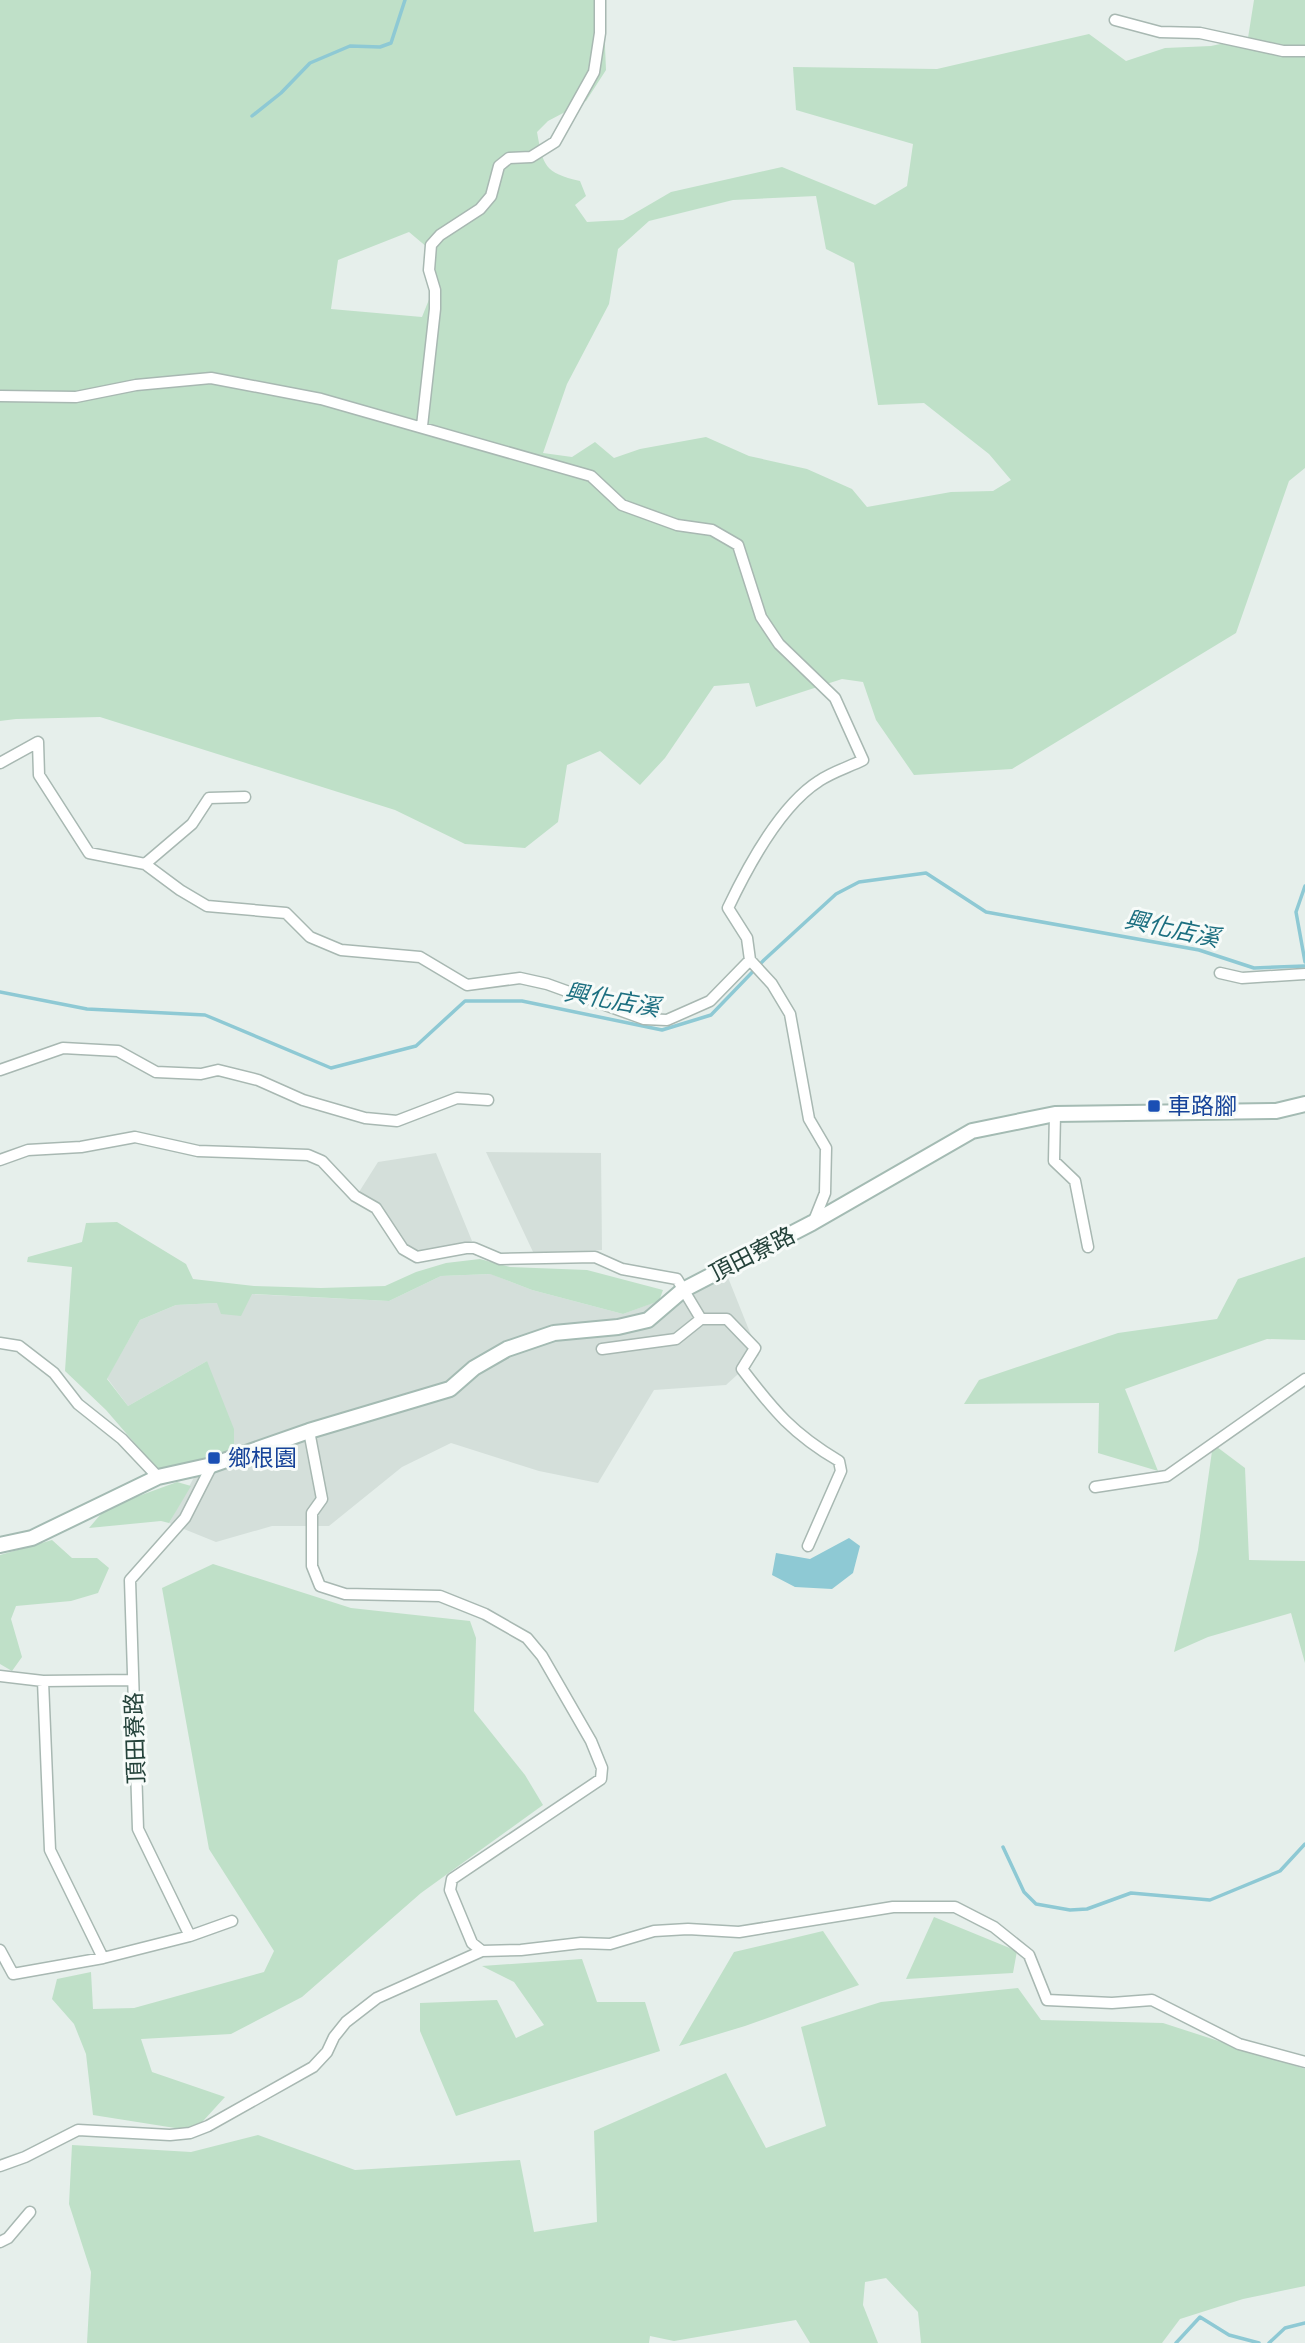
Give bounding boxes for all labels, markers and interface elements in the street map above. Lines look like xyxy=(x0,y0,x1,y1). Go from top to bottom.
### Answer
water label: 興化店溪 xyxy=(1122,902,1225,954)
water label: 興化店溪 xyxy=(562,975,665,1024)
place label: 車路腳 xyxy=(1168,1090,1237,1120)
marker: 車路腳 xyxy=(1146,1098,1162,1114)
street label: 頂田寮路 xyxy=(704,1219,799,1287)
place label: 鄉根園 xyxy=(228,1442,297,1472)
marker: 鄉根園 xyxy=(206,1450,222,1466)
street label: 頂田寮路 xyxy=(117,1692,151,1785)

